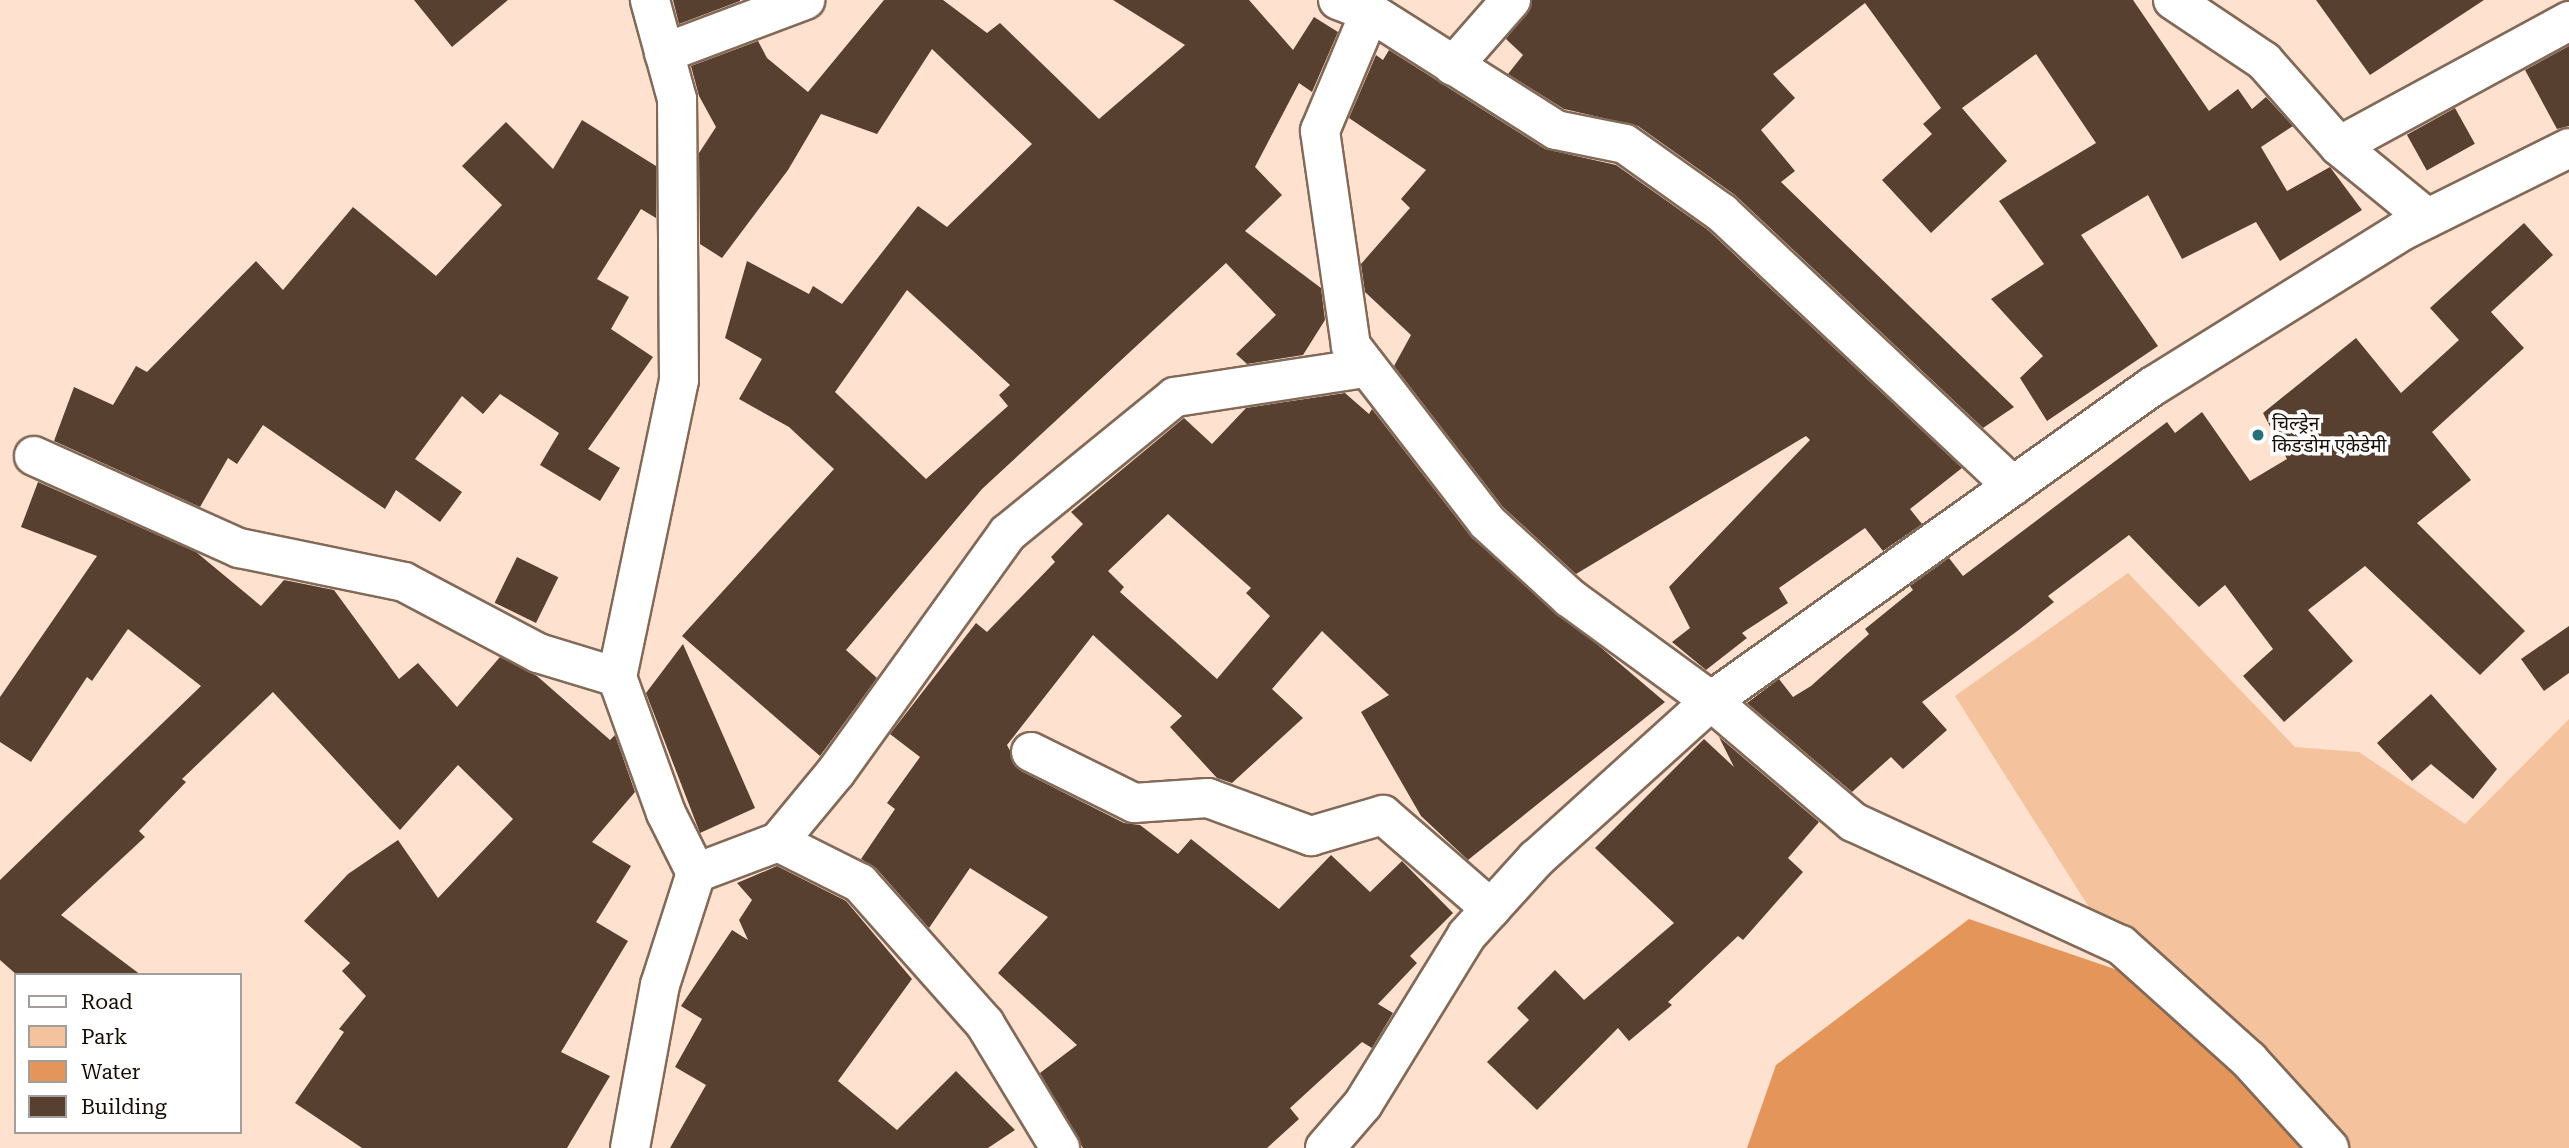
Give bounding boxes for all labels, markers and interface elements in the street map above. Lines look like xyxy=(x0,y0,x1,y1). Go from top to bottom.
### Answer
place label: चिल्ड्रेन किङडोम एकेडेमी xyxy=(2272,413,2386,457)
marker: चिल्ड्रेन किङडोम एकेडेमी xyxy=(2250,427,2266,443)
legend xyxy=(14,973,242,1134)
text: Road xyxy=(81,990,133,1014)
text: Park xyxy=(81,1025,127,1049)
text: Water xyxy=(81,1060,140,1084)
text: Building xyxy=(81,1095,167,1119)

